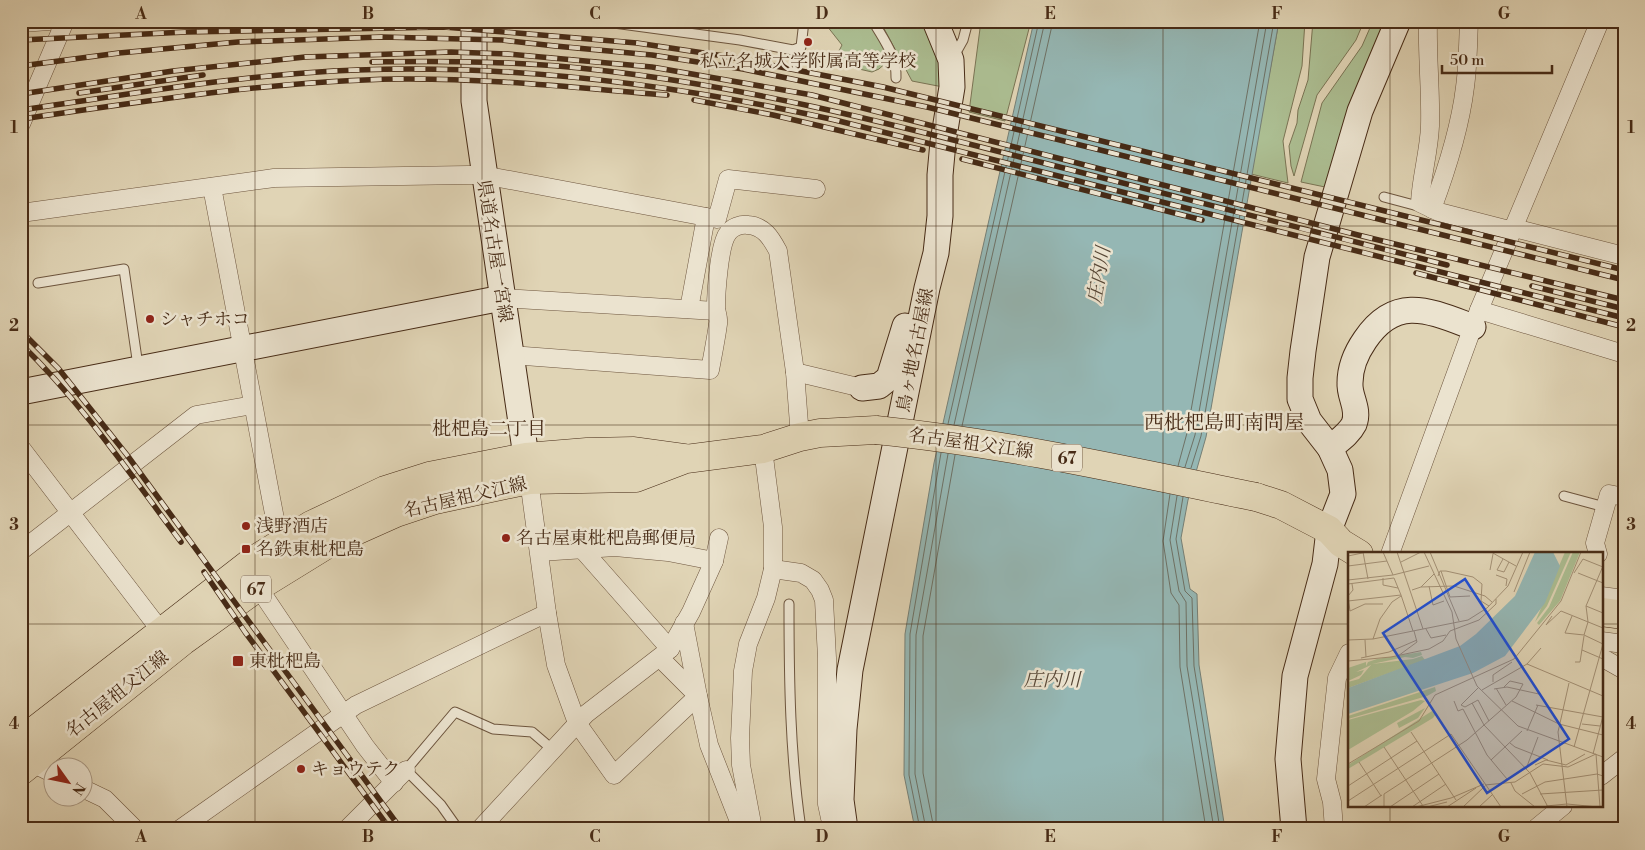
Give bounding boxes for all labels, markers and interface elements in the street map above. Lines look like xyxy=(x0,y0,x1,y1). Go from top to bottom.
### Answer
text: A xyxy=(134,4,147,24)
text: B xyxy=(362,4,374,24)
text: C xyxy=(589,4,601,24)
text: D xyxy=(816,4,829,24)
text: E xyxy=(1044,4,1056,24)
text: F xyxy=(1271,4,1283,24)
text: G xyxy=(1498,4,1511,24)
marker: 私立名城大学附属高等学校 xyxy=(802,36,814,48)
scale bar xyxy=(1442,42,1552,74)
place label: 私立名城大学附属高等学校 xyxy=(700,50,916,73)
text: 50 m xyxy=(1450,51,1484,70)
text: 1 xyxy=(10,118,18,138)
text: 1 xyxy=(1627,118,1635,138)
street label: 県道名古屋一宮線 xyxy=(472,178,517,324)
water label: 庄内川 xyxy=(1082,243,1116,305)
street label: 鳥ヶ地名古屋線 xyxy=(892,286,939,414)
place label: シャチホコ xyxy=(160,308,250,331)
marker: シャチホコ xyxy=(144,313,156,325)
text: 2 xyxy=(9,316,19,336)
text: 2 xyxy=(1626,316,1636,336)
district label: 西枇杷島町南問屋 xyxy=(1144,411,1304,436)
district label: 枇杷島二丁目 xyxy=(432,417,546,441)
street label: 名古屋祖父江線 xyxy=(907,423,1035,464)
road number: 67 xyxy=(1052,444,1082,472)
street label: 名古屋祖父江線 xyxy=(401,472,529,523)
text: 3 xyxy=(9,515,19,535)
place label: 浅野酒店 xyxy=(256,515,328,538)
text: 3 xyxy=(1626,515,1636,535)
marker: 浅野酒店 xyxy=(240,520,252,532)
place label: 名古屋東枇杷島郵便局 xyxy=(516,527,696,550)
marker: 名古屋東枇杷島郵便局 xyxy=(500,532,512,544)
place label: 名鉄東枇杷島 xyxy=(256,538,364,561)
marker: 名鉄東枇杷島 xyxy=(240,543,252,555)
inset map xyxy=(1348,552,1602,808)
road number: 67 xyxy=(241,576,271,602)
street label: 名古屋祖父江線 xyxy=(61,646,174,743)
place label: 東枇杷島 xyxy=(249,650,321,673)
marker: 東枇杷島 xyxy=(231,654,245,668)
water label: 庄内川 xyxy=(1023,668,1082,692)
text: 4 xyxy=(9,714,20,734)
text: 4 xyxy=(1626,714,1637,734)
north arrow xyxy=(42,758,92,808)
place label: キョウテク xyxy=(311,758,400,781)
marker: キョウテク xyxy=(295,763,307,775)
text: N xyxy=(67,779,89,798)
text: A xyxy=(134,827,147,847)
text: B xyxy=(362,827,374,847)
text: C xyxy=(589,827,601,847)
text: D xyxy=(816,827,829,847)
text: E xyxy=(1044,827,1056,847)
text: F xyxy=(1271,827,1283,847)
text: G xyxy=(1498,827,1511,847)

